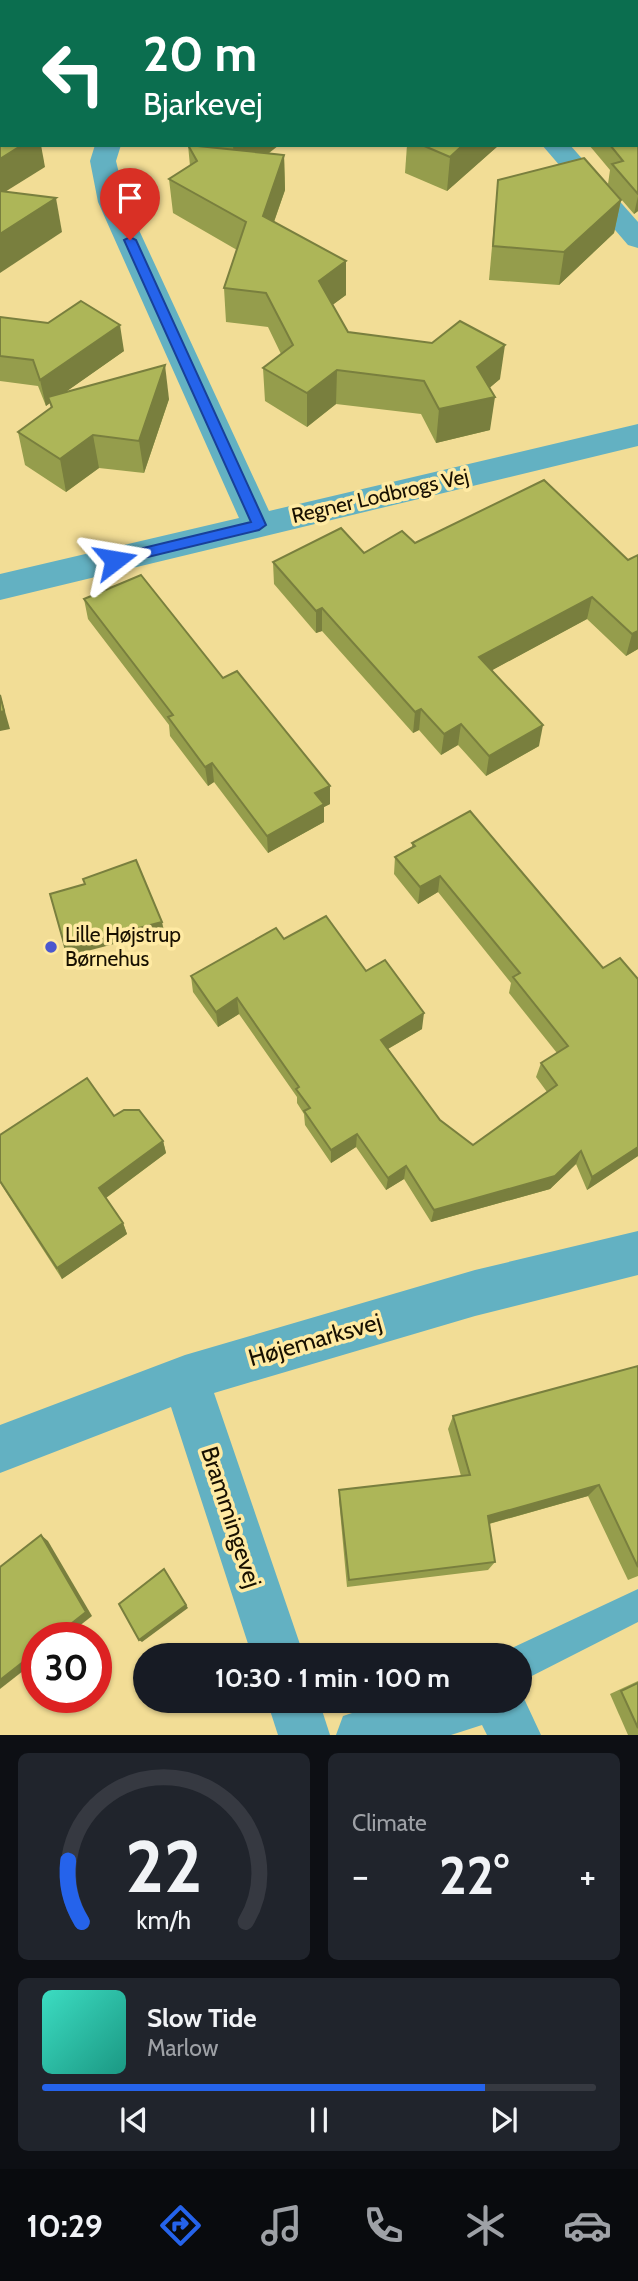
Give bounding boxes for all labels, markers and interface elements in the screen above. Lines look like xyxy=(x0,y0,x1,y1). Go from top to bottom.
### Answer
text: 20 m xyxy=(143,24,257,83)
icon: left xyxy=(28,28,119,119)
text: Bjarkevej xyxy=(143,84,263,123)
pin xyxy=(100,168,160,240)
icon: arrive xyxy=(111,179,149,217)
street label: Regner Lodbrogs Vej xyxy=(289,463,471,529)
position arrow xyxy=(78,523,152,597)
place label: Lille Højstrup Børnehus xyxy=(65,922,181,971)
marker: Lille Højstrup Børnehus xyxy=(43,939,59,955)
street label: Højemarksvej xyxy=(245,1307,385,1372)
street label: Brammingevej xyxy=(195,1443,268,1591)
speed limit sign: 30 xyxy=(21,1622,112,1713)
text: 10:30 · 1 min · 100 m xyxy=(215,1662,450,1694)
text: Climate xyxy=(352,1809,427,1837)
text: 22 xyxy=(125,1823,203,1911)
text: 22° xyxy=(439,1844,509,1907)
text: − xyxy=(352,1852,369,1899)
text: + xyxy=(579,1852,596,1899)
text: km/h xyxy=(137,1905,191,1935)
text: Slow Tide xyxy=(147,2002,257,2034)
text: Marlow xyxy=(147,2034,218,2062)
icon: previous xyxy=(115,2101,153,2139)
icon: pause xyxy=(300,2101,338,2139)
icon: next xyxy=(485,2101,523,2139)
icon: directions xyxy=(156,2201,205,2250)
icon: music xyxy=(257,2201,306,2250)
icon: phone xyxy=(359,2201,408,2250)
icon: climate xyxy=(461,2201,510,2250)
icon: car xyxy=(563,2201,612,2250)
text: 10:29 xyxy=(26,2206,103,2245)

